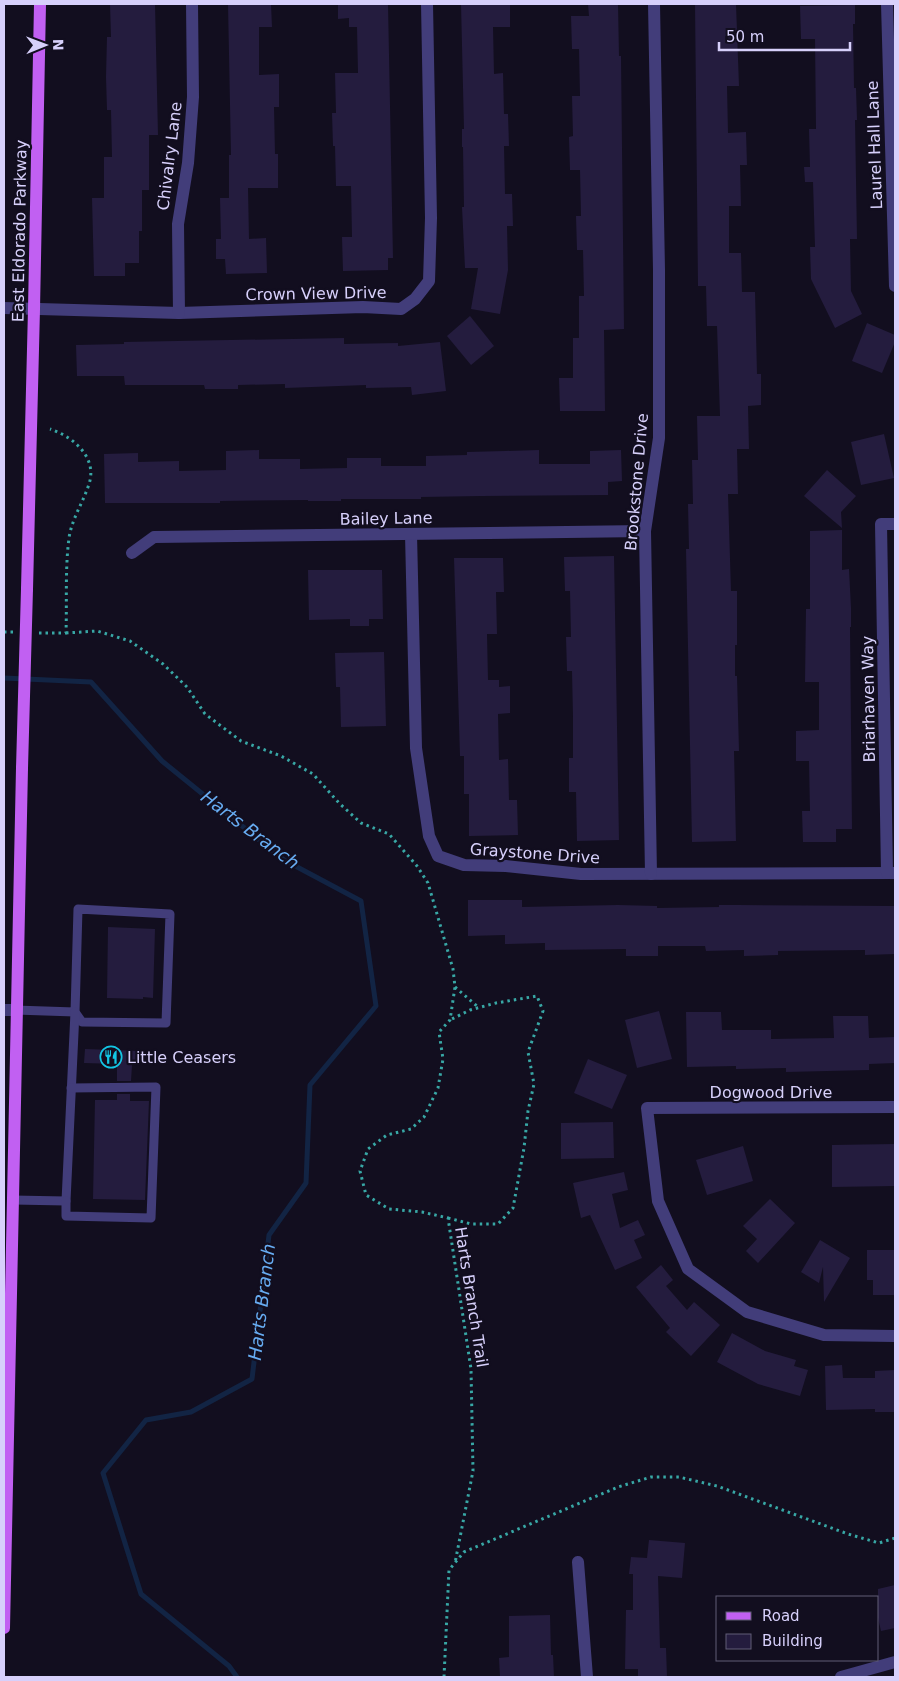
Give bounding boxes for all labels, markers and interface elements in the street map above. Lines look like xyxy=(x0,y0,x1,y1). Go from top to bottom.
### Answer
north arrow xyxy=(20,20,70,70)
scale bar xyxy=(719,20,850,52)
text: 50 m xyxy=(726,28,764,46)
text: N xyxy=(50,39,66,51)
street label: Laurel Hall Lane xyxy=(863,80,886,210)
street label: Chivalry Lane xyxy=(153,101,186,211)
street label: East Eldorado Parkway xyxy=(8,140,31,322)
street label: Crown View Drive xyxy=(245,283,387,304)
street label: Brookstone Drive xyxy=(621,412,652,552)
street label: Bailey Lane xyxy=(339,508,433,529)
street label: Briarhaven Way xyxy=(858,636,879,762)
water label: Harts Branch xyxy=(197,786,304,873)
street label: Graystone Drive xyxy=(469,839,601,868)
restaurant icon: Little Ceasers xyxy=(99,1045,123,1069)
place label: Little Ceasers xyxy=(127,1048,236,1067)
street label: Dogwood Drive xyxy=(710,1083,832,1102)
street label: Harts Branch Trail xyxy=(451,1225,492,1369)
water label: Harts Branch xyxy=(244,1242,279,1362)
legend xyxy=(716,1596,879,1661)
text: Road xyxy=(762,1607,800,1625)
text: Building xyxy=(762,1632,823,1650)

